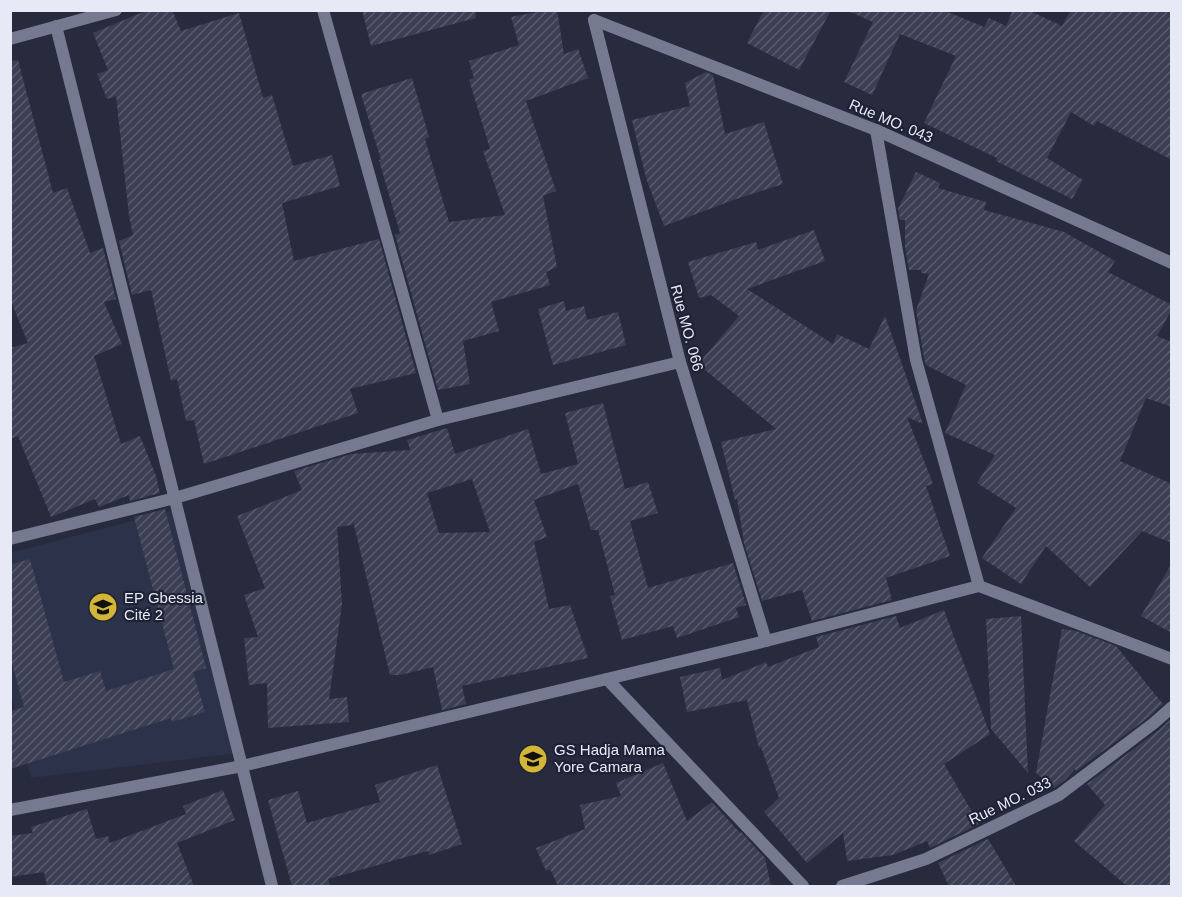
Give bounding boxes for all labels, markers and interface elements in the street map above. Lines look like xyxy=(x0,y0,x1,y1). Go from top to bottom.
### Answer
street label: Rue MO. 043 xyxy=(847,95,936,146)
street label: Rue MO. 066 xyxy=(668,283,707,373)
place label: EP Gbessia Cité 2 xyxy=(124,589,204,623)
school or university icon: EP Gbessia Cité 2 xyxy=(87,591,119,623)
place label: GS Hadja Mama Yore Camara xyxy=(554,741,666,775)
school or university icon: GS Hadja Mama Yore Camara xyxy=(517,743,549,775)
street label: Rue MO. 033 xyxy=(966,773,1054,828)

